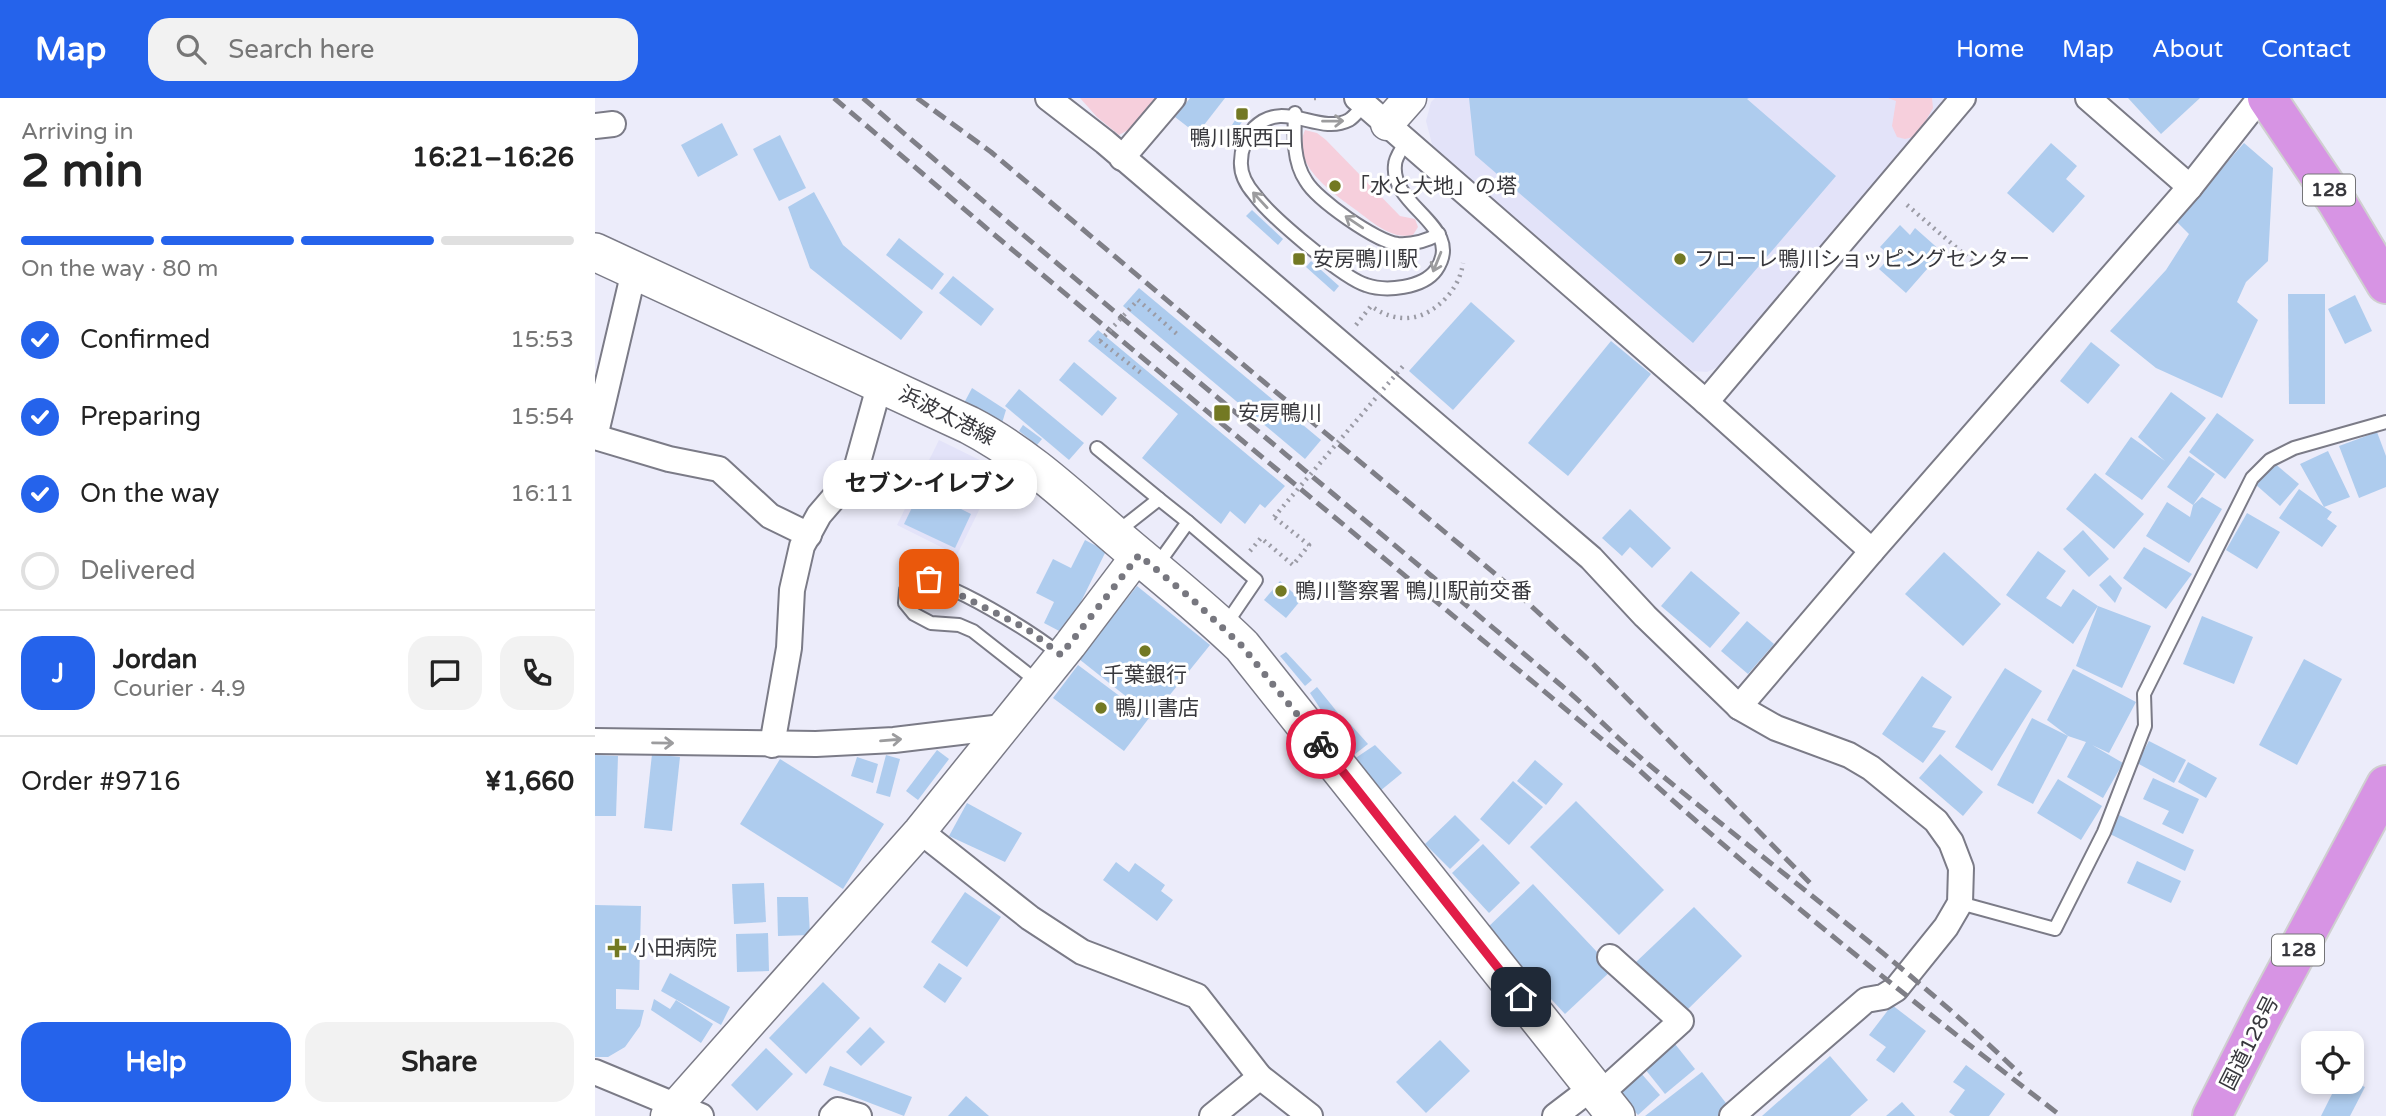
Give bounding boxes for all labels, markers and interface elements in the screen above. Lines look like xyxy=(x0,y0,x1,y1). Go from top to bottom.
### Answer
search box xyxy=(148,18,638,81)
text: Map xyxy=(35,30,106,69)
icon: search xyxy=(172,30,210,68)
text: Search here xyxy=(228,34,374,65)
text: Home xyxy=(1956,35,2024,64)
text: Map xyxy=(2062,35,2114,64)
text: About xyxy=(2152,35,2223,64)
text: Contact xyxy=(2261,35,2351,64)
marker: 鴨川駅西口 xyxy=(1234,106,1250,122)
one-way arrow xyxy=(1321,114,1344,127)
text: Arriving in xyxy=(21,118,134,146)
place label: 鴨川駅西口 xyxy=(1190,126,1295,151)
text: 16:21–16:26 xyxy=(412,142,574,173)
text: 2 min xyxy=(21,144,144,199)
place label: 「水と大地」の塔 xyxy=(1349,174,1517,199)
road number: 128 xyxy=(2303,174,2355,206)
marker: 「水と大地」の塔 xyxy=(1327,178,1343,194)
one-way arrow xyxy=(1251,192,1268,209)
one-way arrow xyxy=(1345,215,1365,229)
place label: 安房鴨川駅 xyxy=(1313,247,1418,272)
place label: フローレ鴨川ショッピングセンター xyxy=(1694,247,2030,272)
marker: 安房鴨川駅 xyxy=(1291,251,1307,267)
one-way arrow xyxy=(1430,251,1442,272)
marker: フローレ鴨川ショッピングセンター xyxy=(1672,251,1688,267)
text: On the way · 80 m xyxy=(21,255,218,283)
icon: check xyxy=(21,321,59,359)
text: Confirmed xyxy=(80,324,210,355)
text: 15:53 xyxy=(510,326,574,354)
street label: 浜波太港線 xyxy=(895,381,999,451)
icon: check xyxy=(21,398,59,436)
text: Preparing xyxy=(80,401,201,432)
place label: 安房鴨川 xyxy=(1238,401,1322,426)
text: 15:54 xyxy=(510,403,574,431)
marker: 安房鴨川 xyxy=(1212,403,1232,423)
callout: セブン-イレブン xyxy=(822,460,1036,509)
text: セブン-イレブン xyxy=(845,470,1015,498)
icon: check xyxy=(21,475,59,513)
text: On the way xyxy=(80,478,220,509)
text: 16:11 xyxy=(510,480,574,508)
pin xyxy=(899,549,959,609)
text: Delivered xyxy=(80,555,196,586)
icon: bag xyxy=(910,560,948,598)
place label: 鴨川警察署 鴨川駅前交番 xyxy=(1295,579,1531,604)
marker: 鴨川警察署 鴨川駅前交番 xyxy=(1273,583,1289,599)
button: chat xyxy=(408,636,482,710)
button: phone xyxy=(500,636,574,710)
marker: 千葉銀行 xyxy=(1137,643,1153,659)
text: Jordan xyxy=(113,644,197,675)
text: J xyxy=(52,658,64,689)
place label: 千葉銀行 xyxy=(1103,663,1187,688)
text: Courier · 4.9 xyxy=(113,675,246,703)
place label: 鴨川書店 xyxy=(1115,696,1199,721)
marker: 鴨川書店 xyxy=(1093,700,1109,716)
courier xyxy=(1286,709,1356,779)
icon: bike xyxy=(1302,725,1340,763)
one-way arrow xyxy=(879,733,901,746)
one-way arrow xyxy=(651,736,674,749)
text: Order #9716 xyxy=(21,766,181,797)
text: ¥1,660 xyxy=(485,766,574,797)
road number: 128 xyxy=(2272,934,2324,965)
place label: 小田病院 xyxy=(633,936,717,961)
marker: 小田病院 xyxy=(607,938,627,958)
pin xyxy=(1491,967,1551,1027)
icon: home xyxy=(1502,978,1540,1016)
street label: 国道128号 xyxy=(2216,992,2284,1094)
button: Help xyxy=(21,1022,291,1102)
button: Share xyxy=(305,1022,574,1102)
map controls xyxy=(2301,1031,2364,1094)
button: locate xyxy=(2301,1031,2364,1094)

